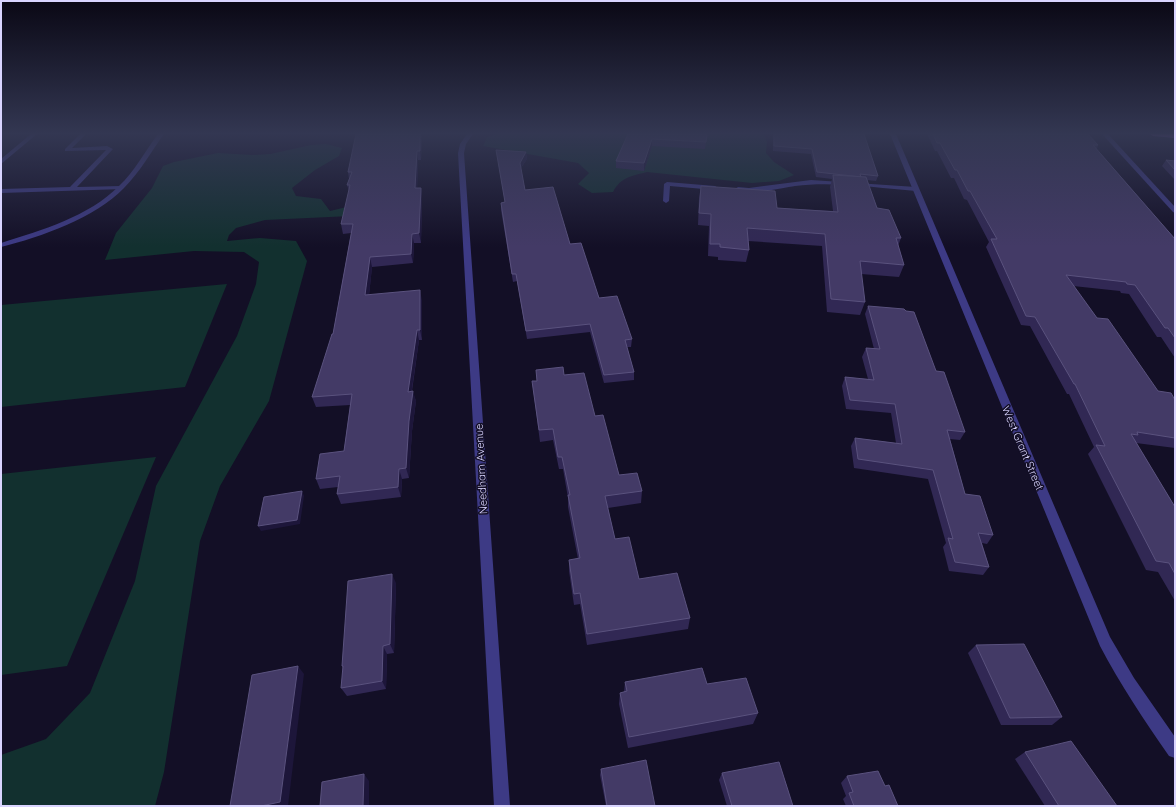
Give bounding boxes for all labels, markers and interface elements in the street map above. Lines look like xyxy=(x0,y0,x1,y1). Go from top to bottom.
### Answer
street label: West Grant Street xyxy=(999,404,1047,492)
street label: Needham Avenue xyxy=(472,423,490,515)

